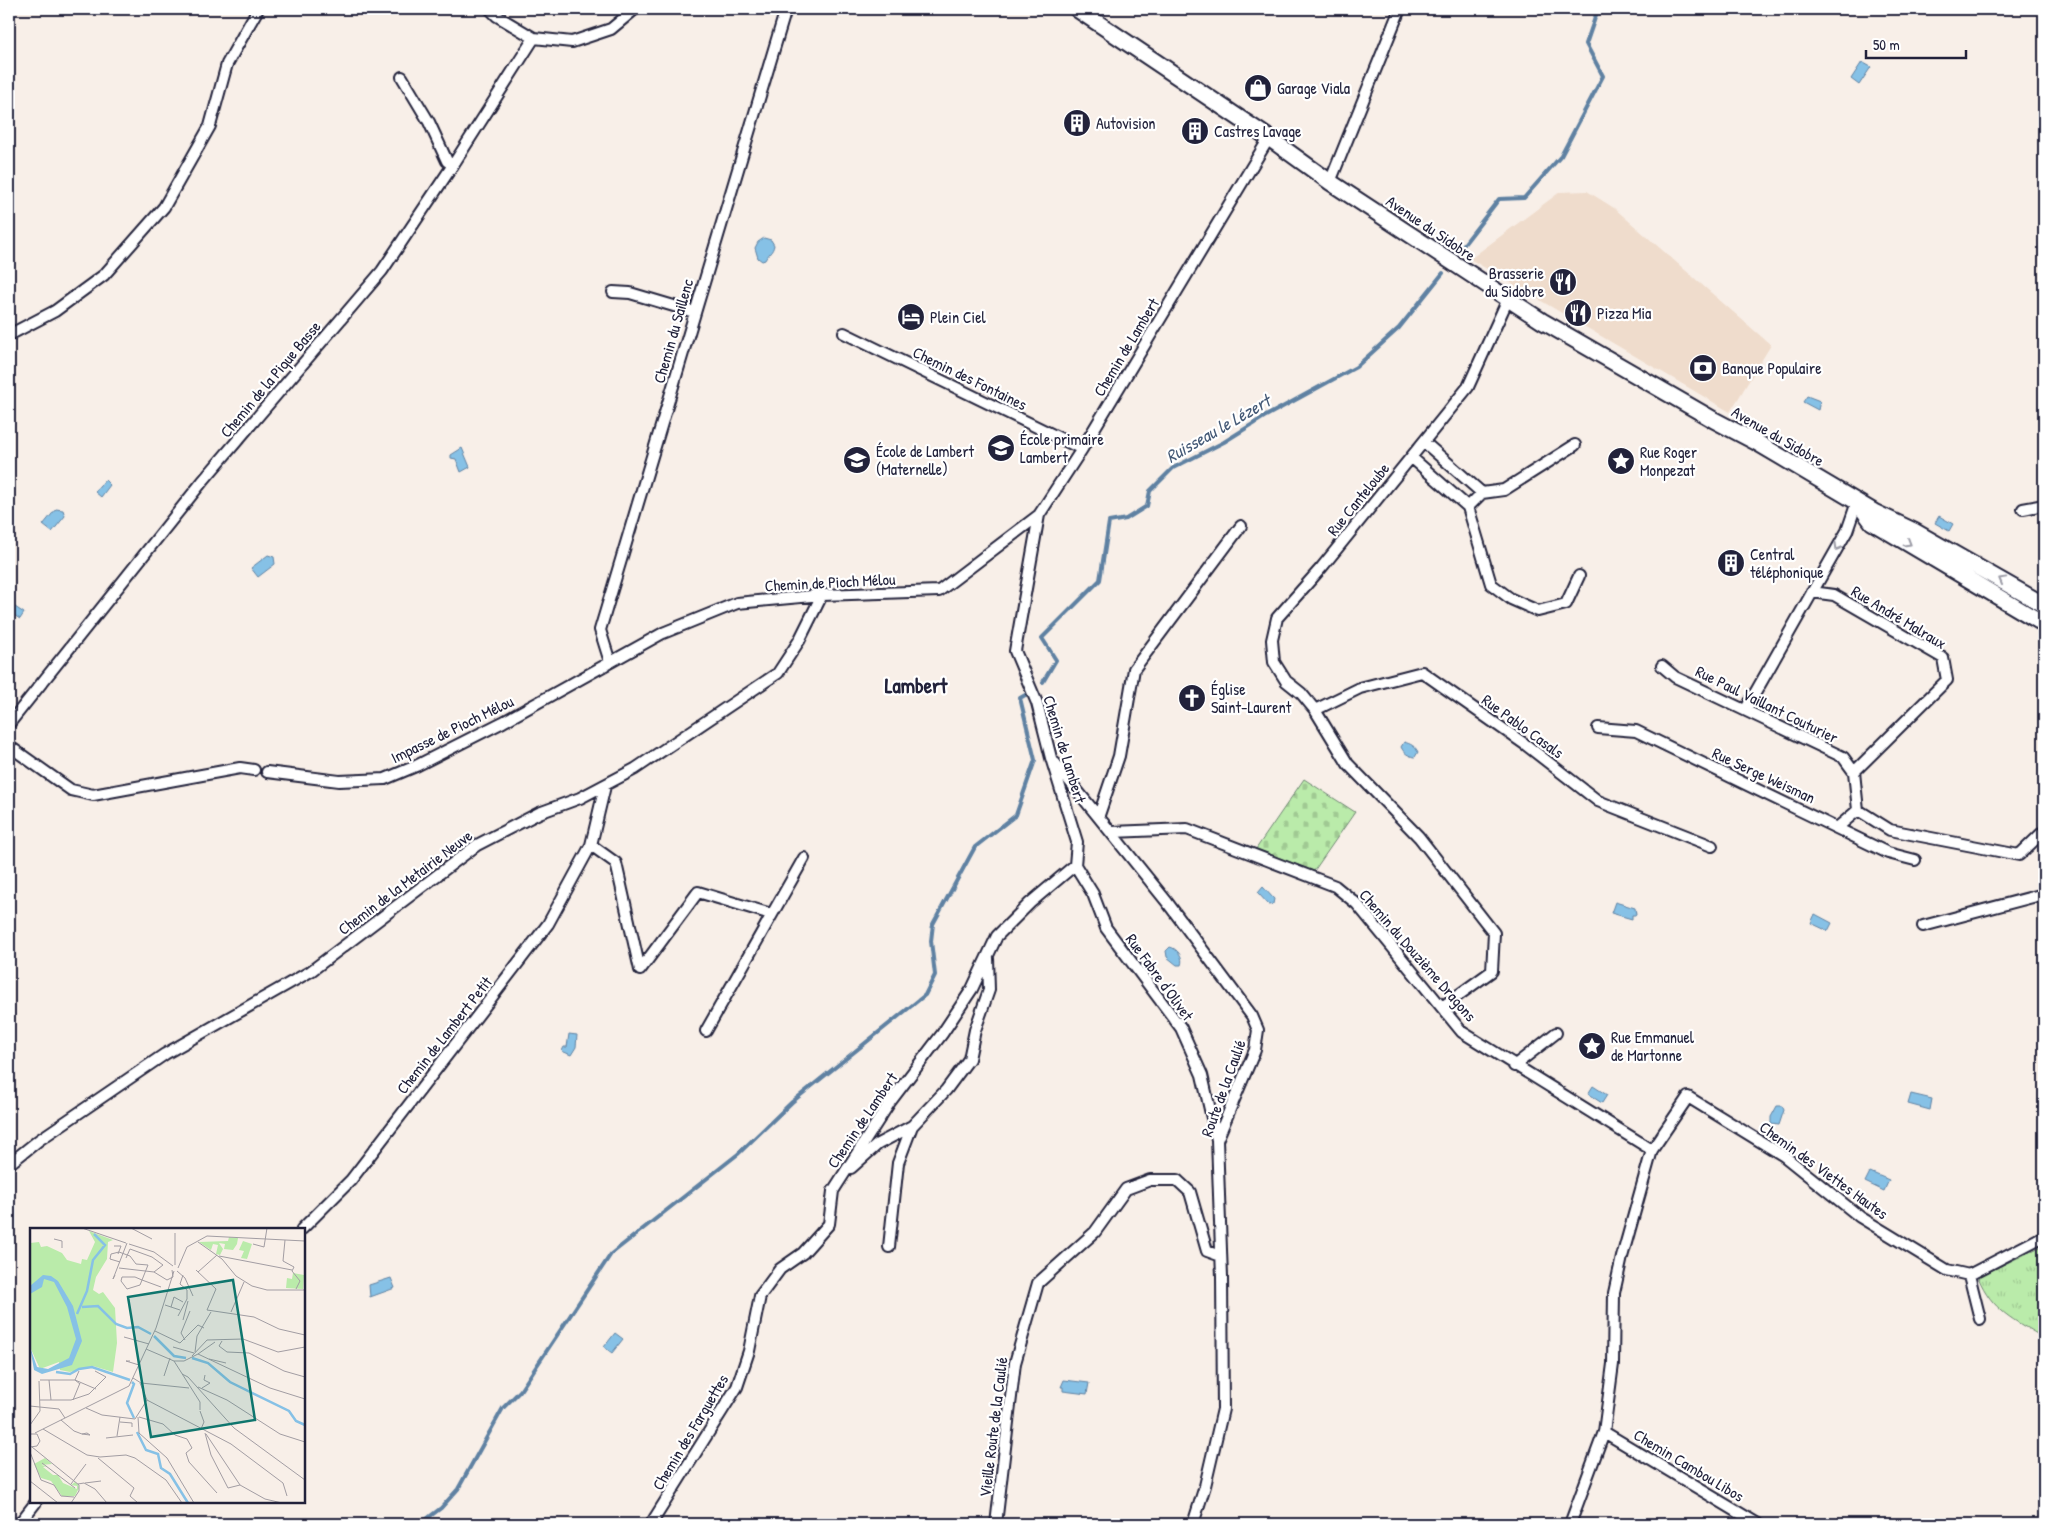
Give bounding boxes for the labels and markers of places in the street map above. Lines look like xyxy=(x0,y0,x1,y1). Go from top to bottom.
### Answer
shop icon: Garage Viala xyxy=(1243,73,1273,103)
place label: Garage Viala xyxy=(1277,77,1350,99)
building icon: Autovision xyxy=(1062,108,1092,138)
place label: Autovision xyxy=(1096,112,1156,134)
building icon: Castres Lavage xyxy=(1180,116,1210,146)
place label: Castres Lavage xyxy=(1214,120,1302,142)
place label: Brasserie du Sidobre xyxy=(1485,262,1545,302)
restaurant icon: Brasserie du Sidobre xyxy=(1548,267,1578,297)
restaurant icon: Pizza Mia xyxy=(1563,298,1593,328)
hotel icon: Plein Ciel xyxy=(896,302,926,332)
place label: Pizza Mia xyxy=(1597,302,1651,324)
place label: Plein Ciel xyxy=(930,306,987,328)
bank icon: Banque Populaire xyxy=(1688,353,1718,383)
place label: Banque Populaire xyxy=(1722,357,1822,379)
place label: École primaire Lambert xyxy=(1020,428,1105,468)
school or university icon: École primaire Lambert xyxy=(986,433,1016,463)
place label: École de Lambert (Maternelle) xyxy=(876,440,975,480)
place label: Rue Roger Monpezat xyxy=(1640,441,1697,481)
school or university icon: École de Lambert (Maternelle) xyxy=(842,445,872,475)
place icon: Rue Roger Monpezat xyxy=(1606,446,1636,476)
place label: Central téléphonique xyxy=(1750,543,1824,583)
building icon: Central téléphonique xyxy=(1716,548,1746,578)
place label: Église Saint-Laurent xyxy=(1211,678,1292,718)
church icon: Église Saint-Laurent xyxy=(1177,683,1207,713)
place label: Rue Emmanuel de Martonne xyxy=(1611,1026,1695,1066)
place icon: Rue Emmanuel de Martonne xyxy=(1577,1031,1607,1061)

